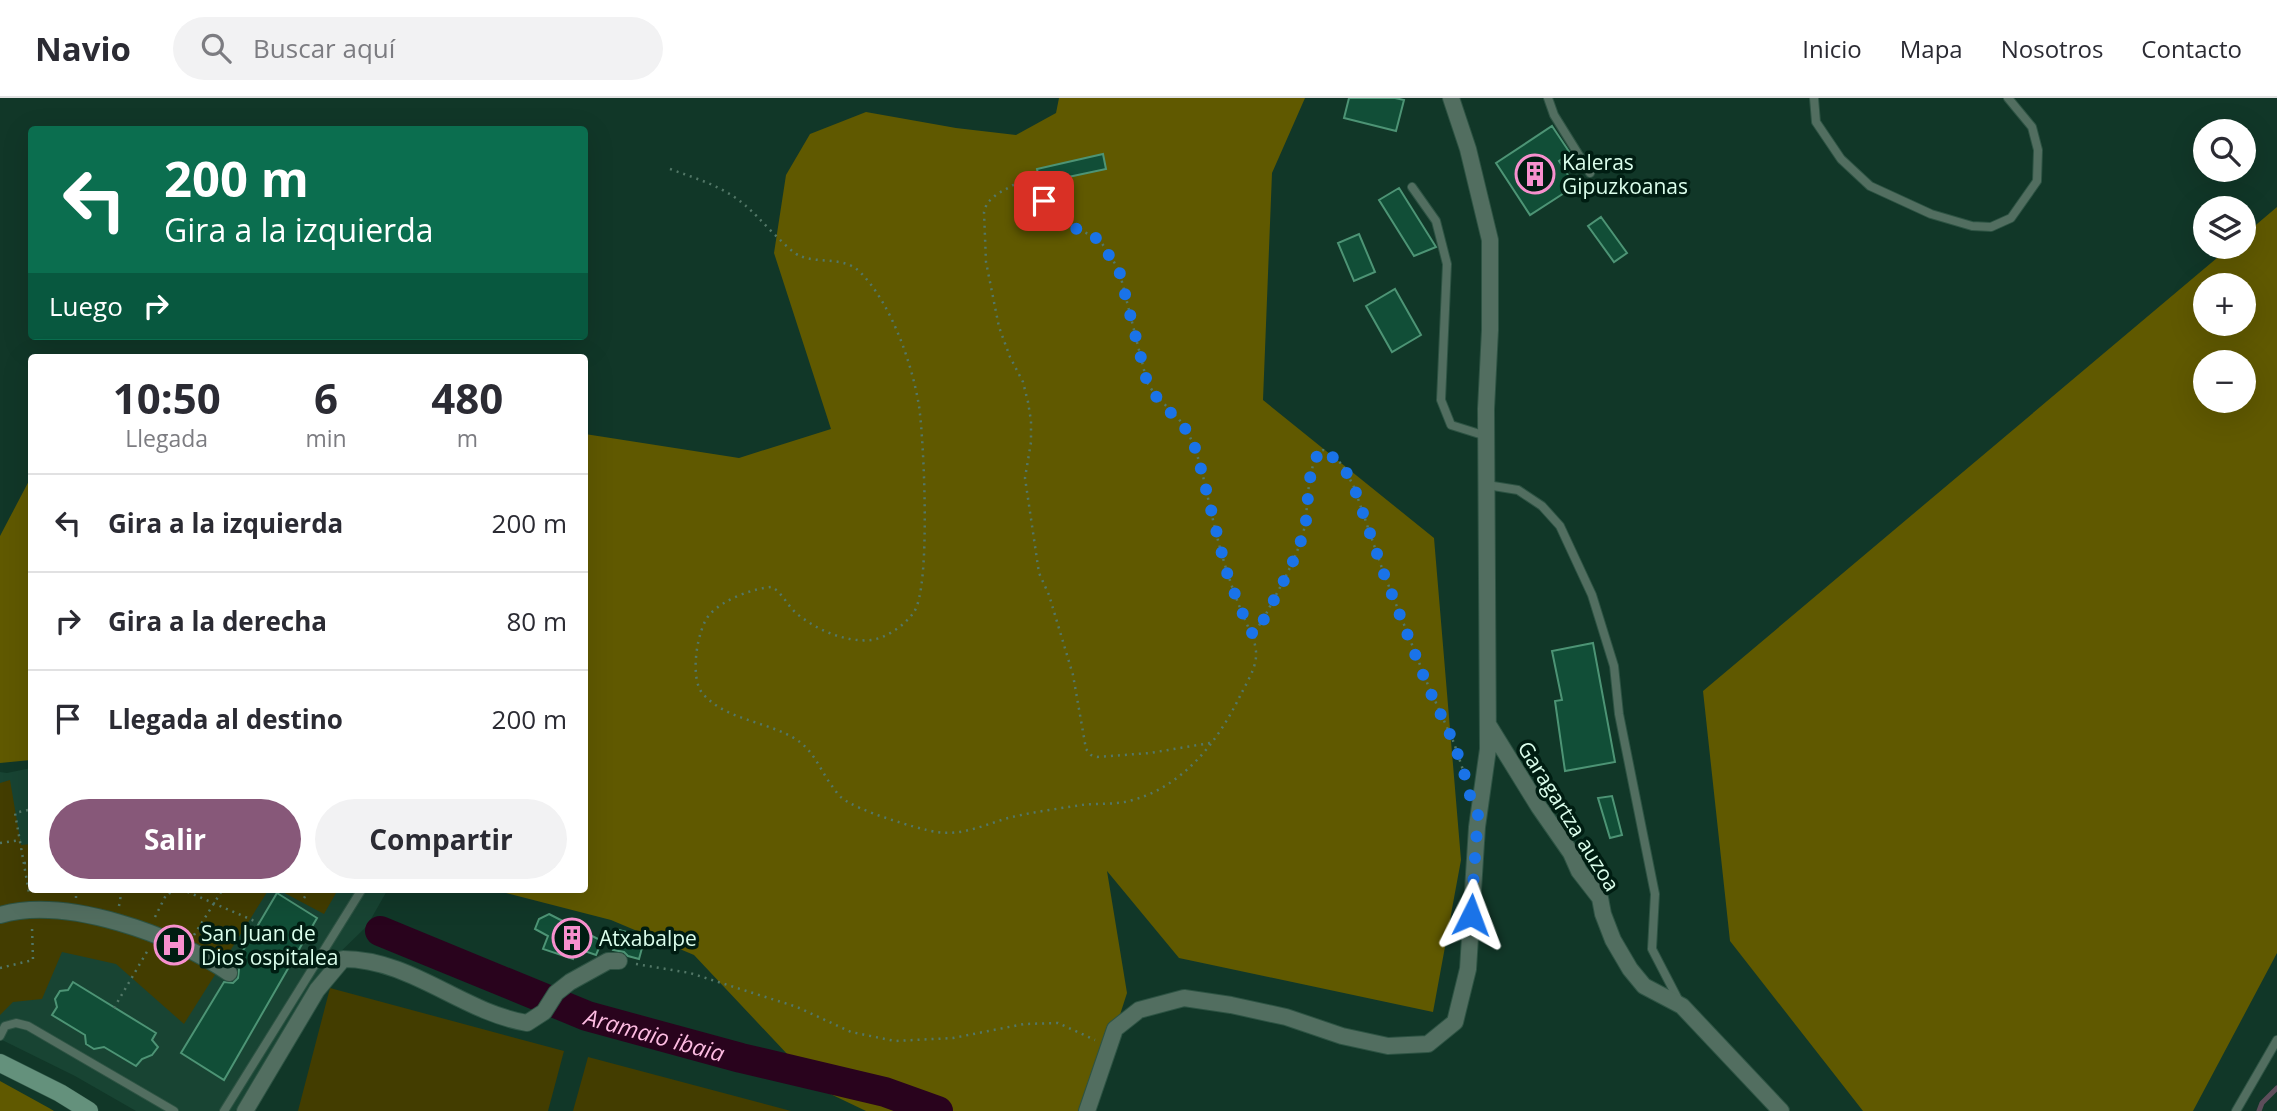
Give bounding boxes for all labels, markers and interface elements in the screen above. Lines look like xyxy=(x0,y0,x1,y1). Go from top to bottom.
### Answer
search box xyxy=(173,17,663,80)
text: Navio xyxy=(35,26,131,71)
icon: search xyxy=(197,29,235,67)
text: Buscar aquí xyxy=(253,30,395,66)
text: Inicio xyxy=(1802,32,1862,65)
text: Mapa xyxy=(1900,32,1963,65)
text: Nosotros xyxy=(2001,32,2103,65)
text: Contacto xyxy=(2141,32,2242,65)
map controls xyxy=(2193,119,2256,413)
button: search xyxy=(2193,119,2256,182)
text: 200 m xyxy=(164,145,309,211)
place label: Kaleras Gipuzkoanas xyxy=(1562,148,1688,200)
building icon: Kaleras Gipuzkoanas xyxy=(1514,153,1556,195)
icon: left xyxy=(49,154,140,245)
pin xyxy=(1014,171,1074,231)
icon: arrive xyxy=(1025,182,1063,220)
button: layers xyxy=(2193,196,2256,259)
text: Gira a la izquierda xyxy=(164,208,434,251)
button: + xyxy=(2193,273,2256,336)
icon: right xyxy=(137,287,175,325)
text: Luego xyxy=(49,288,123,324)
button: − xyxy=(2193,350,2256,413)
text: 10:50 xyxy=(113,369,221,426)
text: 6 xyxy=(314,369,338,426)
text: 480 xyxy=(431,369,503,426)
text: Llegada xyxy=(125,422,208,454)
text: min xyxy=(305,422,347,454)
text: m xyxy=(457,422,478,454)
icon: left xyxy=(49,504,87,542)
text: Gira a la izquierda xyxy=(108,505,343,541)
text: 200 m xyxy=(492,505,567,541)
icon: right xyxy=(49,602,87,640)
text: Gira a la derecha xyxy=(108,603,327,639)
text: 80 m xyxy=(506,603,567,639)
icon: arrive xyxy=(49,700,87,738)
text: Llegada al destino xyxy=(108,701,343,737)
text: 200 m xyxy=(492,701,567,737)
street label: Garagartza auzoa xyxy=(1512,736,1626,896)
button: Salir xyxy=(49,799,301,879)
button: Compartir xyxy=(315,799,567,879)
position arrow xyxy=(1434,878,1508,952)
building icon: Atxabalpe xyxy=(551,917,593,959)
place label: San Juan de Dios ospitalea xyxy=(201,919,338,971)
hospital icon: San Juan de Dios ospitalea xyxy=(153,924,195,966)
place label: Atxabalpe xyxy=(599,924,697,952)
water label: Aramaio ibaia xyxy=(579,1000,728,1069)

